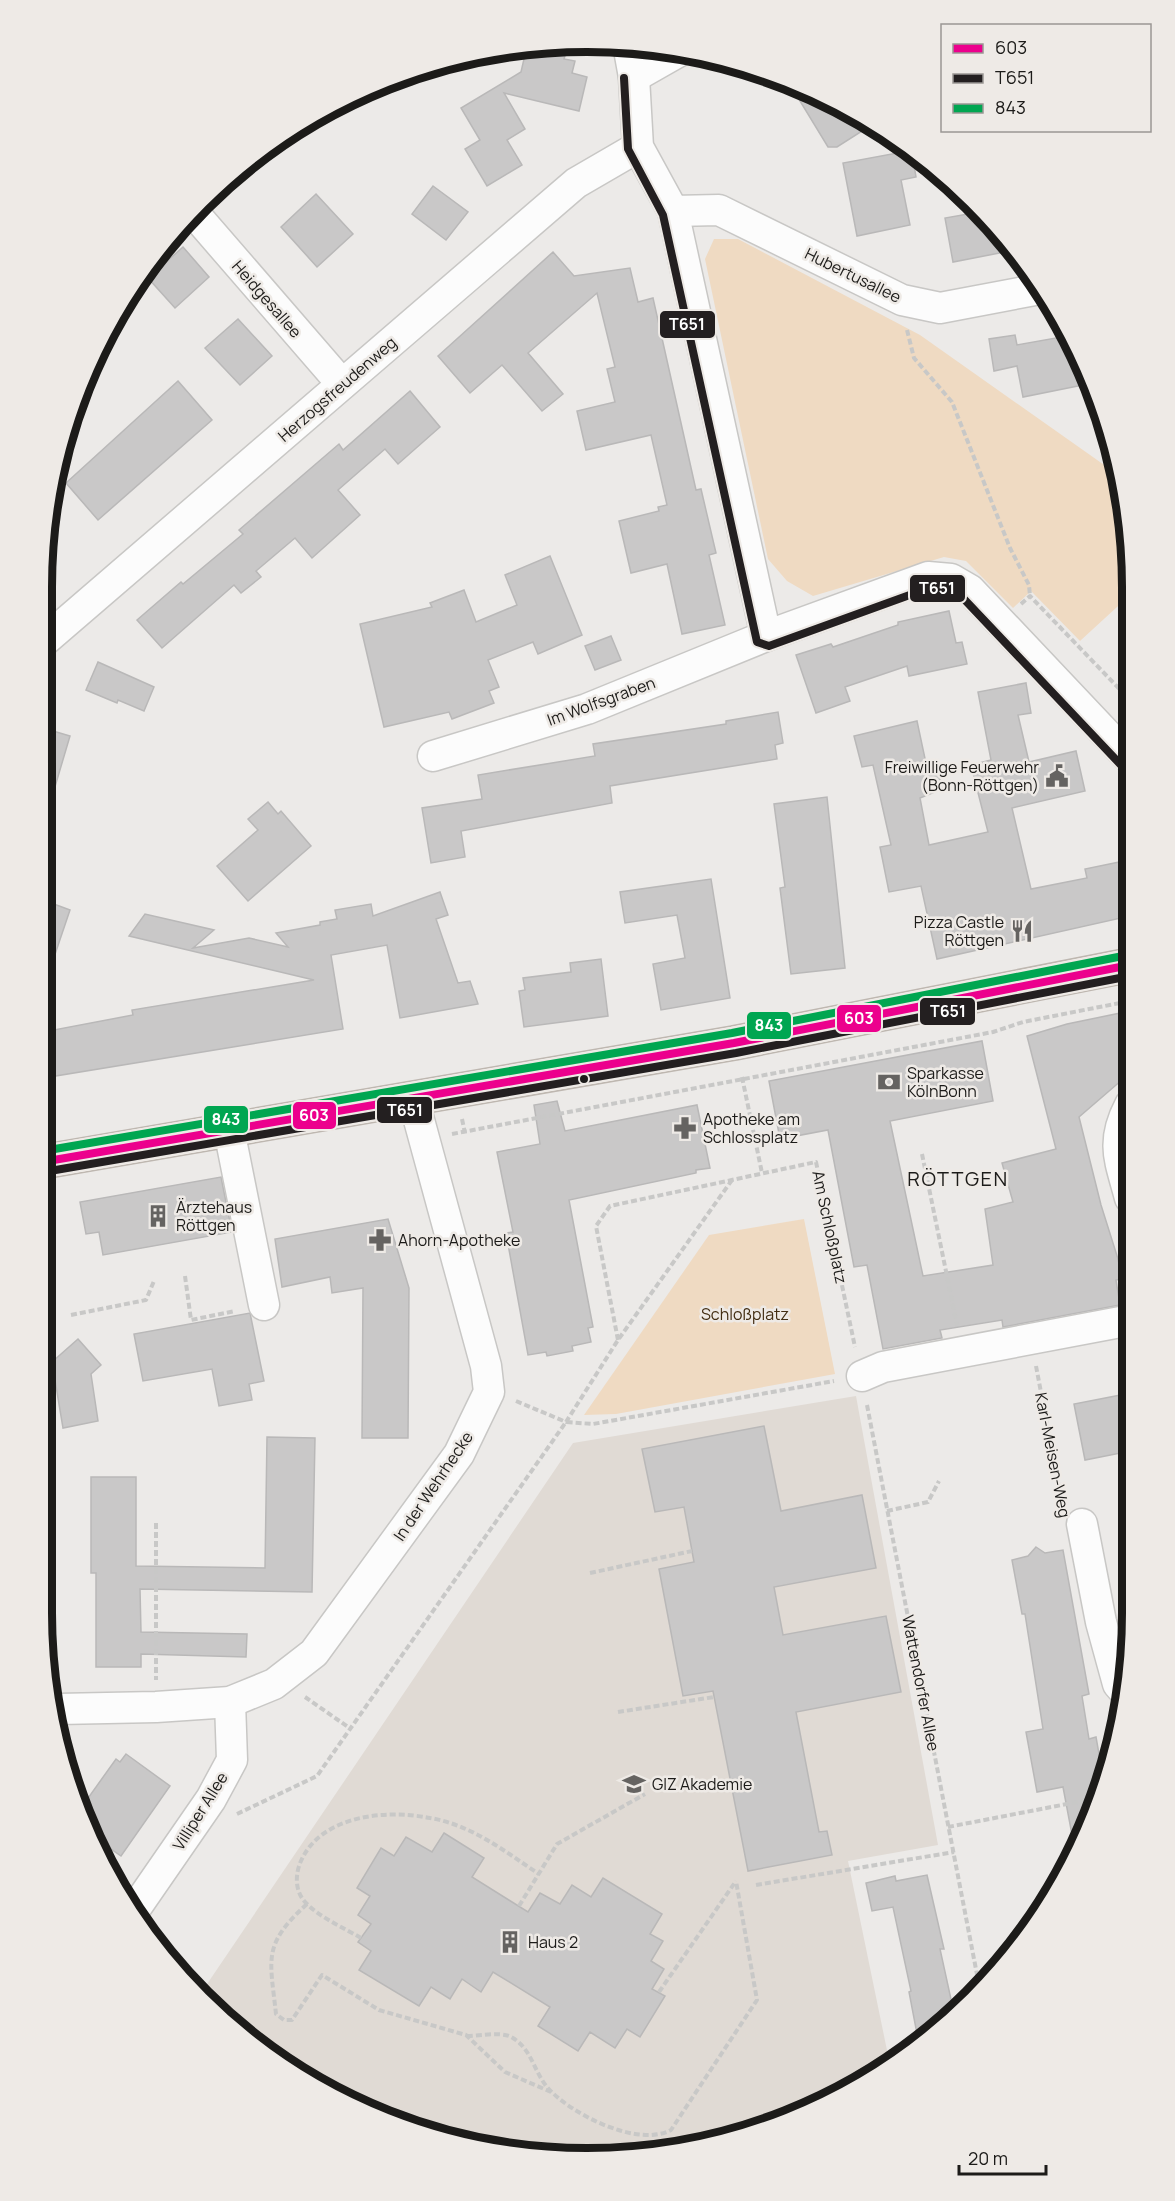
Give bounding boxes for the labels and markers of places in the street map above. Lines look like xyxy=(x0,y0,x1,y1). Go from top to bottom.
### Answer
place label: Freiwillige Feuerwehr (Bonn-Röttgen) xyxy=(885,756,1039,796)
public building icon: Freiwillige Feuerwehr (Bonn-Röttgen) xyxy=(1044,763,1070,789)
place label: Pizza Castle Röttgen xyxy=(914,911,1004,951)
restaurant icon: Pizza Castle Röttgen xyxy=(1009,918,1035,944)
place label: Sparkasse KölnBonn xyxy=(907,1062,984,1102)
bank icon: Sparkasse KölnBonn xyxy=(876,1069,902,1095)
unlabelled marker xyxy=(578,1073,590,1085)
place label: Apotheke am Schlossplatz xyxy=(703,1108,800,1148)
pharmacy icon: Apotheke am Schlossplatz xyxy=(672,1115,698,1141)
place label: Ärztehaus Röttgen xyxy=(176,1196,252,1236)
building icon: Ärztehaus Röttgen xyxy=(145,1203,171,1229)
pharmacy icon: Ahorn-Apotheke xyxy=(367,1227,393,1253)
place label: Ahorn-Apotheke xyxy=(398,1229,520,1251)
school or university icon: GIZ Akademie xyxy=(621,1771,647,1797)
place label: GIZ Akademie xyxy=(652,1773,752,1795)
building icon: Haus 2 xyxy=(497,1929,523,1955)
place label: Haus 2 xyxy=(528,1931,578,1953)

